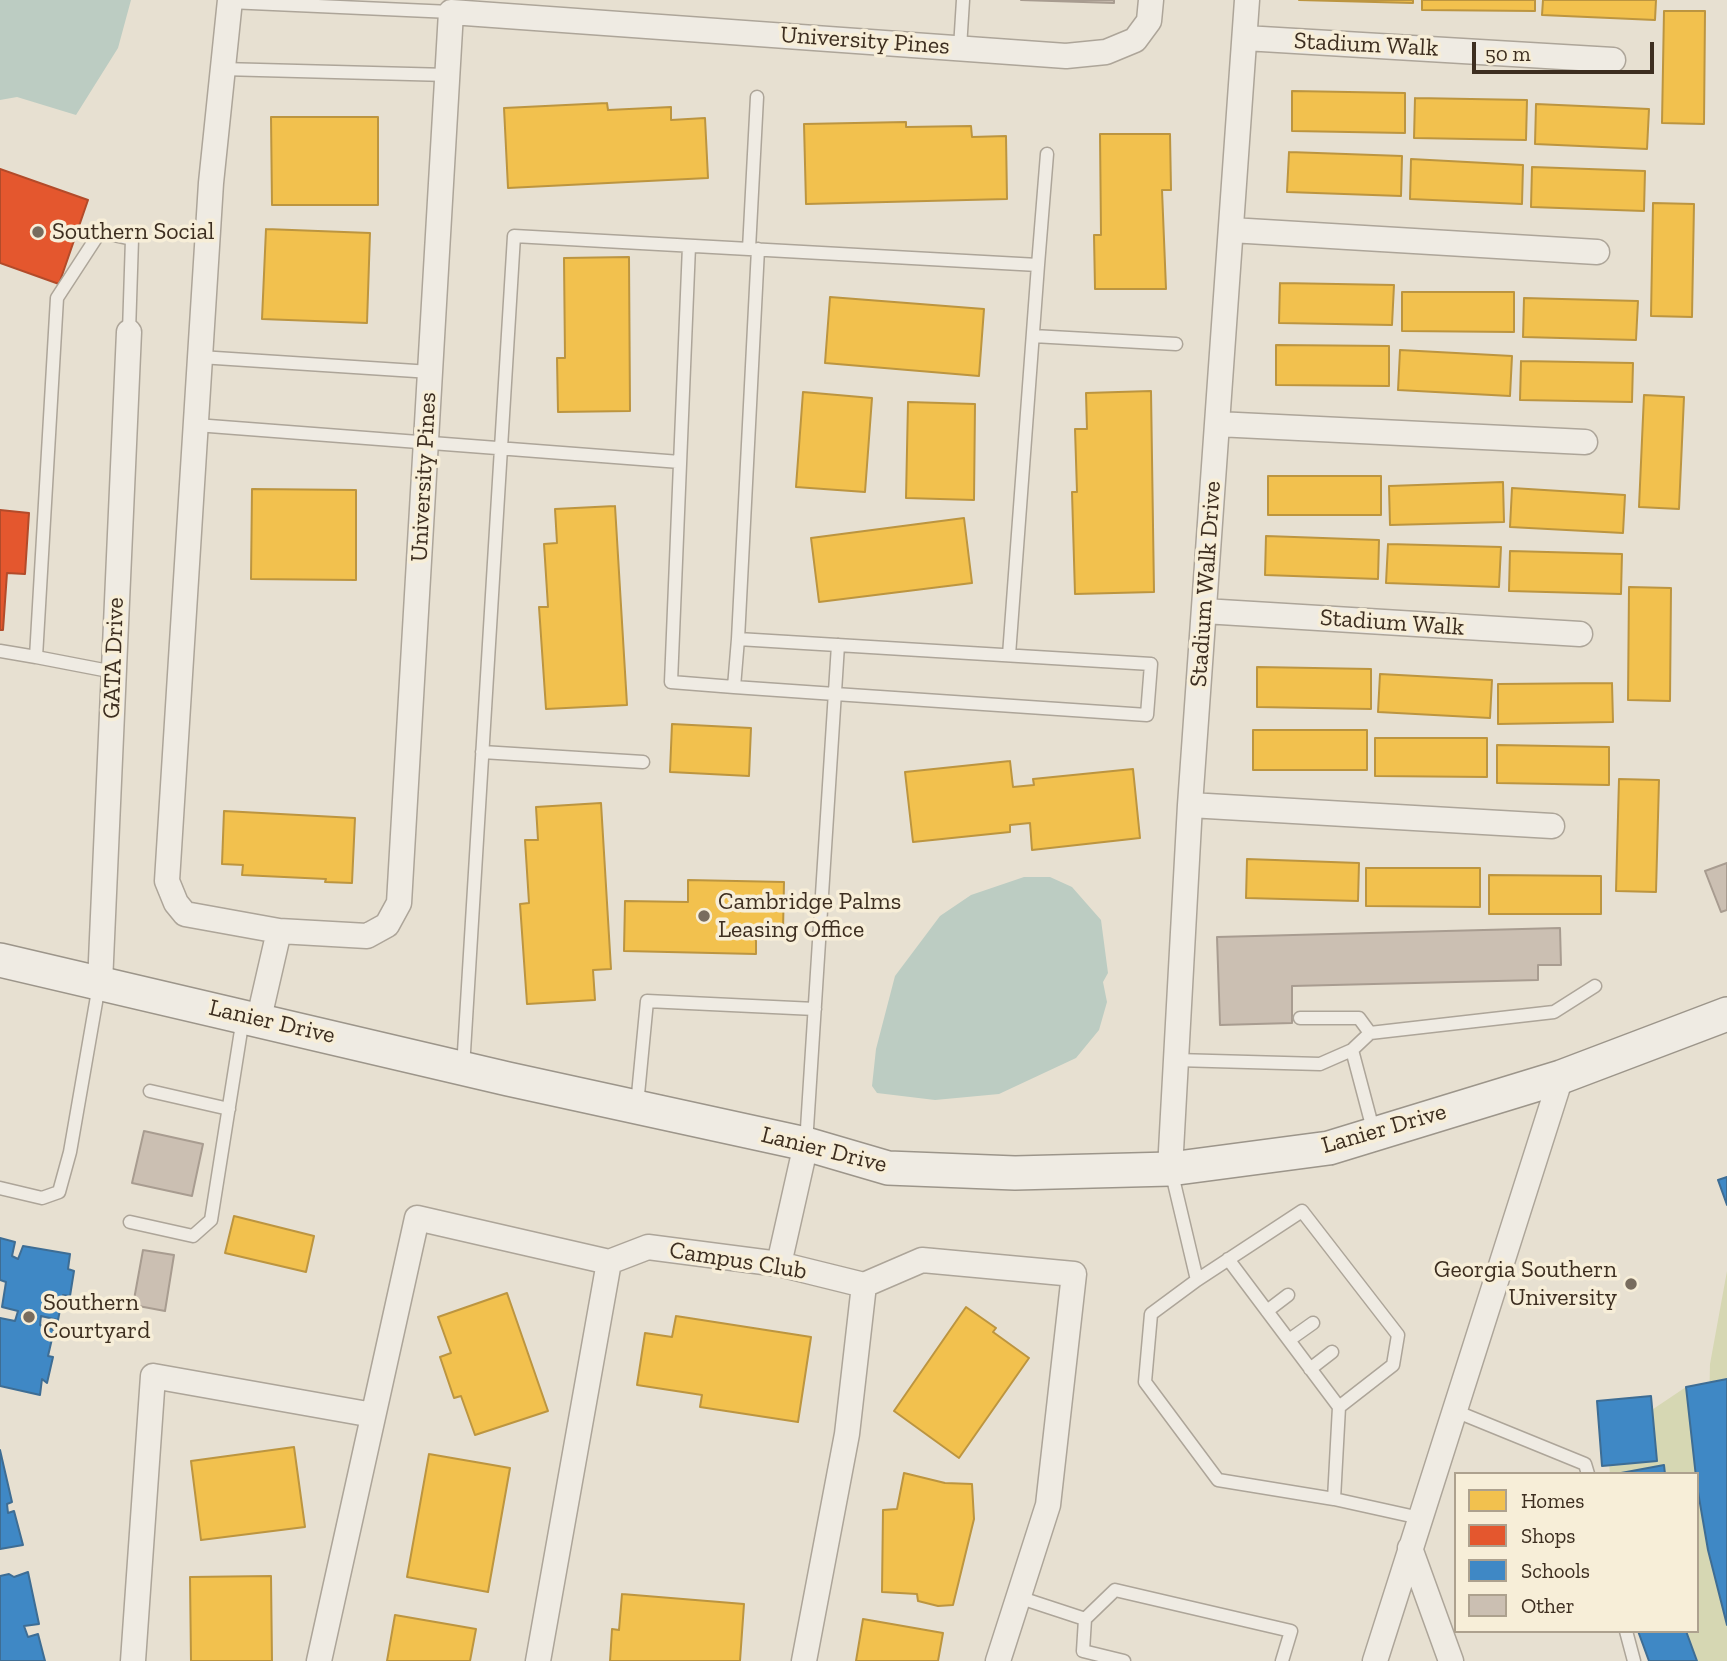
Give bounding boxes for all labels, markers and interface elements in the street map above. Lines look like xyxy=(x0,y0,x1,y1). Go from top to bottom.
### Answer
street label: University Pines xyxy=(779,21,951,61)
street label: Stadium Walk xyxy=(1293,27,1439,63)
scale bar xyxy=(1475,28,1657,72)
text: 50 m xyxy=(1485,41,1531,66)
place label: Southern Social xyxy=(52,218,214,246)
marker: Southern Social xyxy=(30,224,46,240)
street label: University Pines xyxy=(405,391,443,563)
street label: Stadium Walk Drive xyxy=(1184,480,1228,688)
street label: GATA Drive xyxy=(97,597,131,719)
street label: Stadium Walk xyxy=(1319,604,1465,642)
place label: Cambridge Palms Leasing Office xyxy=(718,888,901,944)
marker: Cambridge Palms Leasing Office xyxy=(696,908,712,924)
street label: Lanier Drive xyxy=(206,994,338,1050)
street label: Lanier Drive xyxy=(1318,1097,1450,1161)
street label: Lanier Drive xyxy=(758,1120,890,1180)
street label: Campus Club xyxy=(667,1236,809,1286)
place label: Georgia Southern University xyxy=(1434,1256,1617,1312)
marker: Georgia Southern University xyxy=(1623,1276,1639,1292)
place label: Southern Courtyard xyxy=(43,1289,150,1345)
marker: Southern Courtyard xyxy=(21,1309,37,1325)
legend xyxy=(1454,1472,1699,1633)
text: Homes xyxy=(1521,1488,1584,1513)
text: Shops xyxy=(1521,1523,1575,1548)
text: Schools xyxy=(1521,1558,1590,1583)
text: Other xyxy=(1521,1593,1575,1618)

